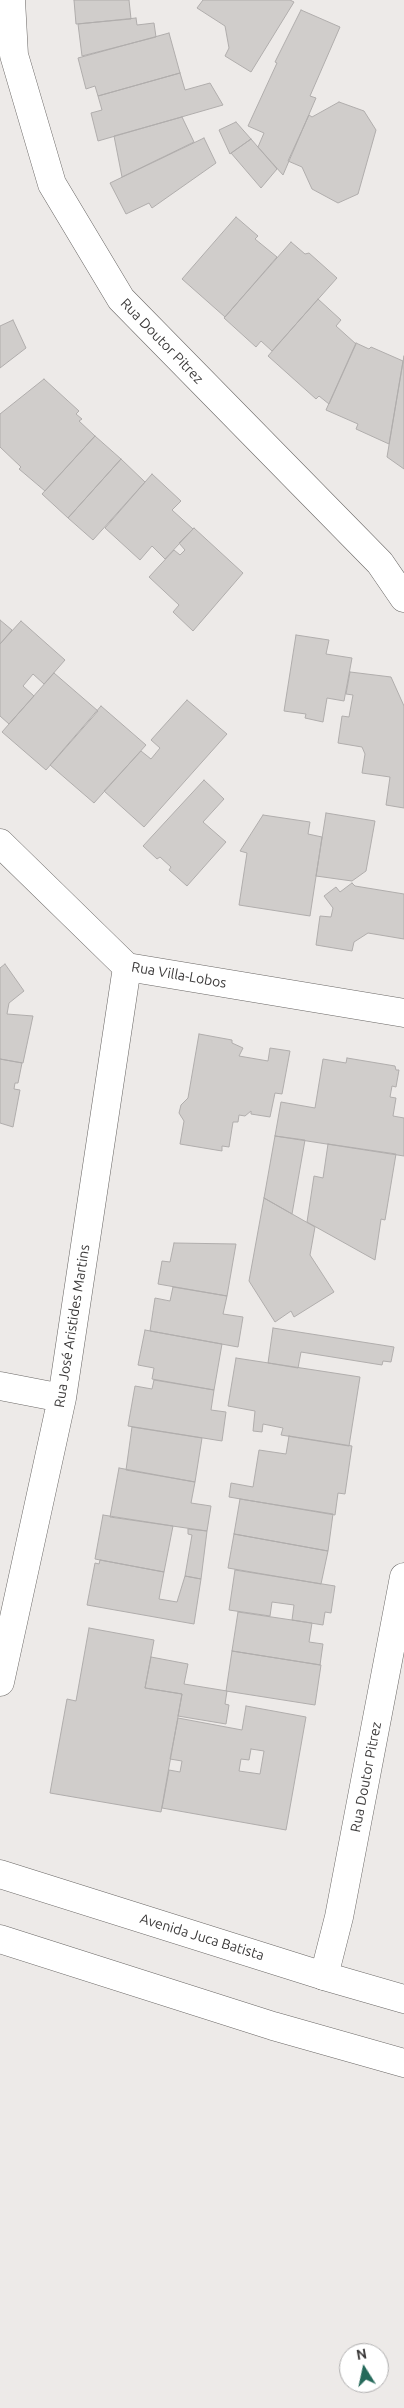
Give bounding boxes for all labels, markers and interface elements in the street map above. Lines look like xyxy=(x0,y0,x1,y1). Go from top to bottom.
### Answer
street label: Rua Doutor Pitrez xyxy=(117,295,207,387)
street label: Rua Villa-Lobos xyxy=(130,958,228,992)
street label: Rua José Aristides Martins xyxy=(51,1243,93,1409)
street label: Rua Doutor Pitrez xyxy=(347,1720,385,1834)
street label: Avenida Juca Batista xyxy=(138,1910,266,1964)
north arrow xyxy=(339,2343,389,2393)
text: N xyxy=(355,2345,368,2363)

